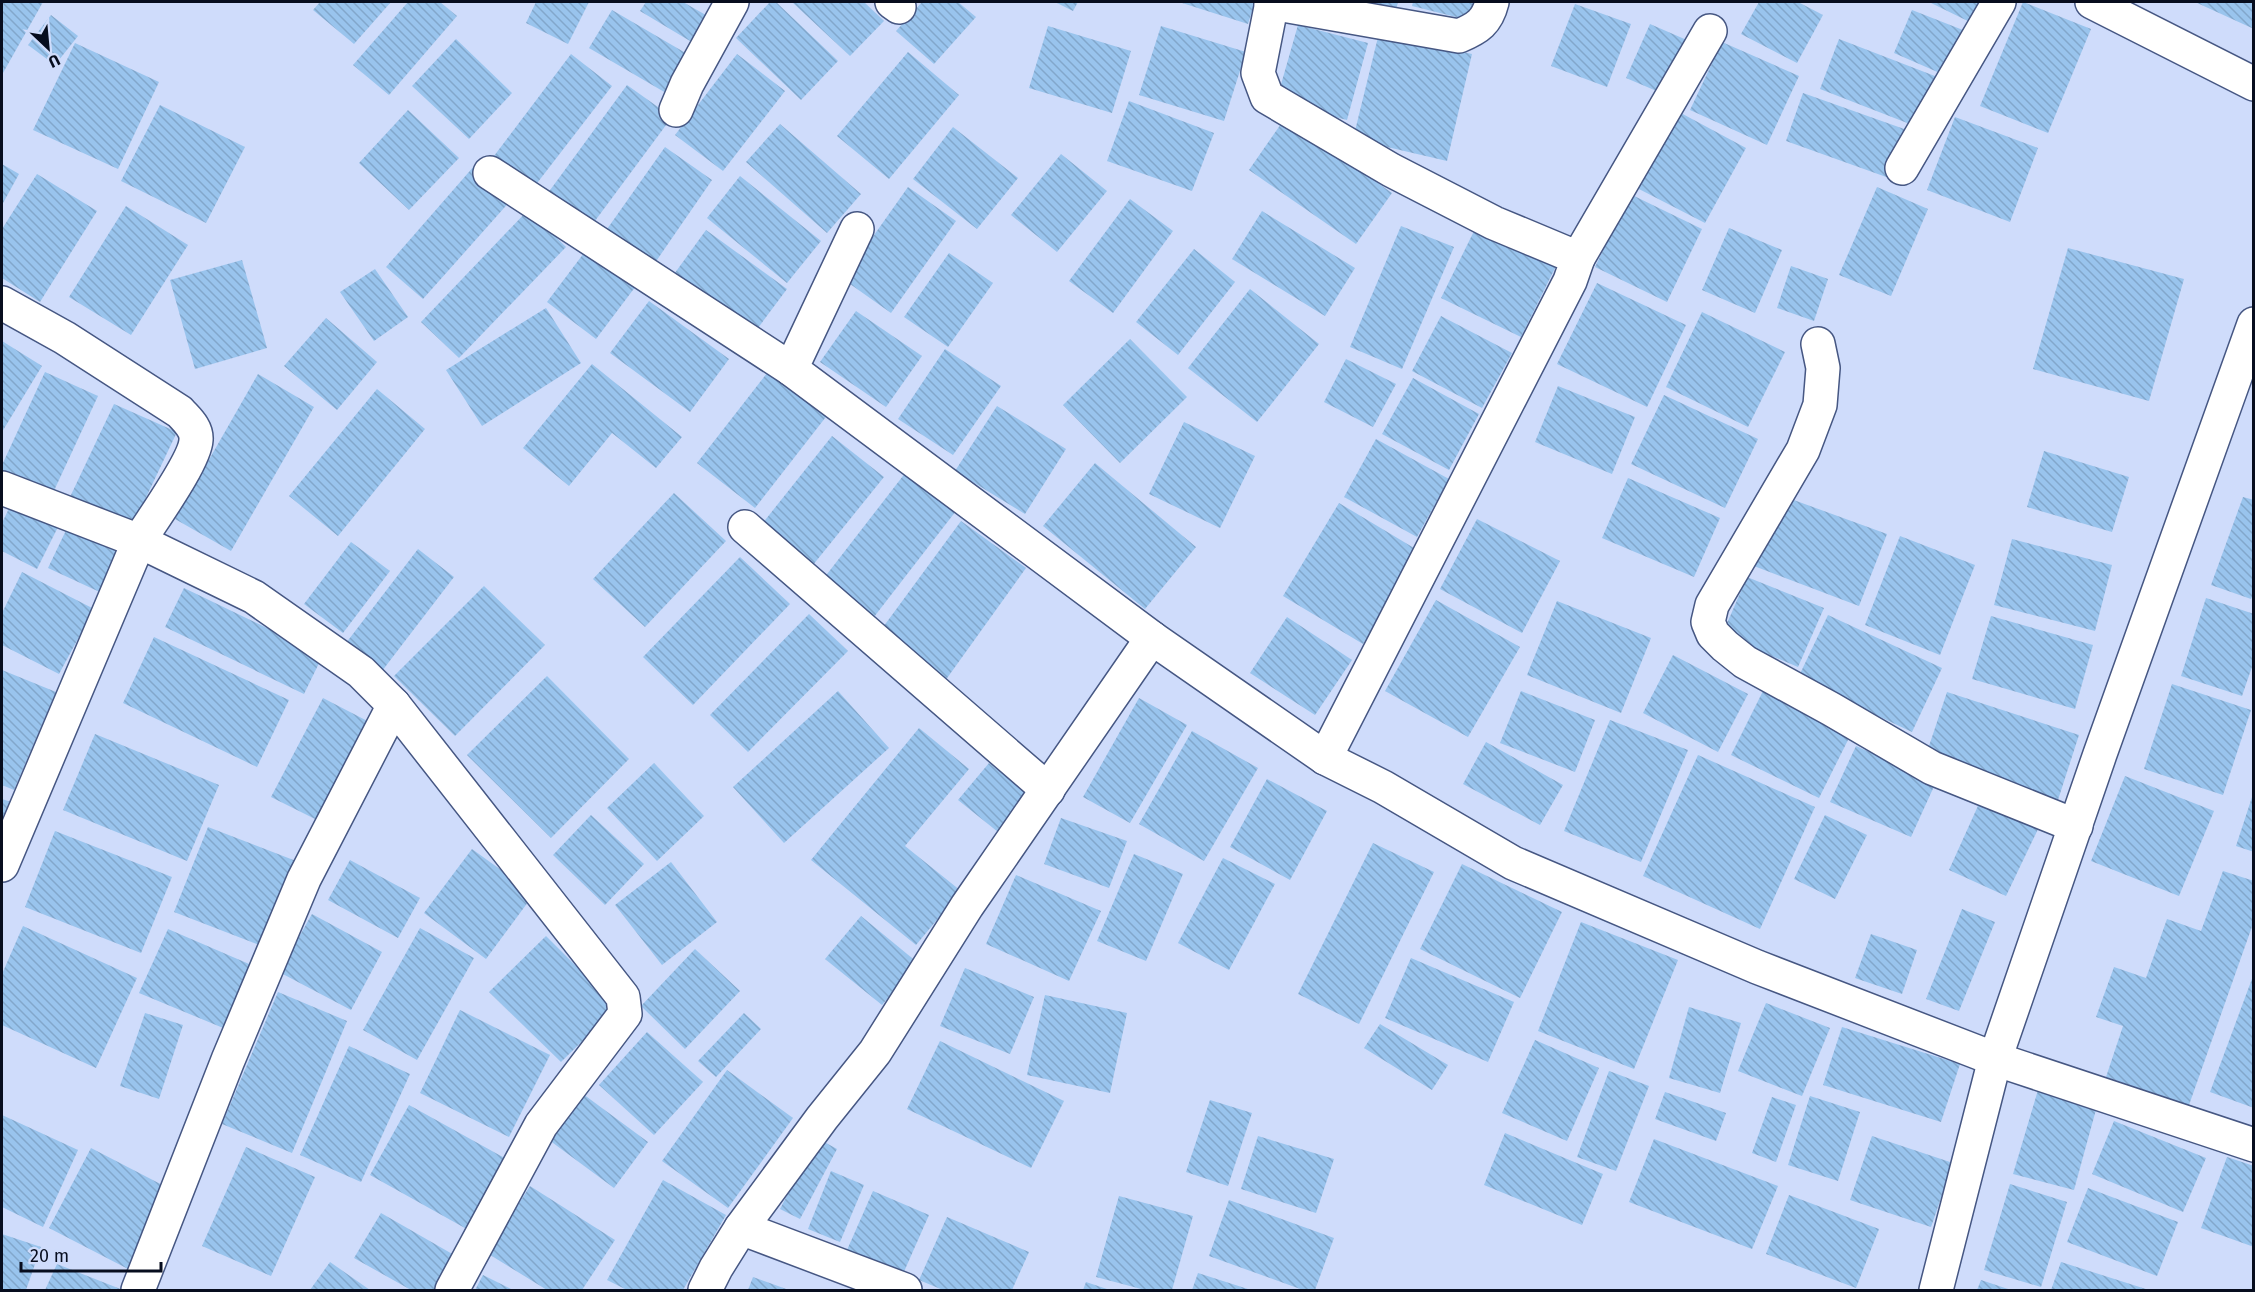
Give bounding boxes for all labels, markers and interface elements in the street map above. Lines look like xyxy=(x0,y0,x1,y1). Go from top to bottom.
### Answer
north arrow xyxy=(18,18,78,78)
text: U xyxy=(46,50,63,72)
scale bar xyxy=(21,1235,160,1273)
text: 20 m xyxy=(30,1245,69,1267)

